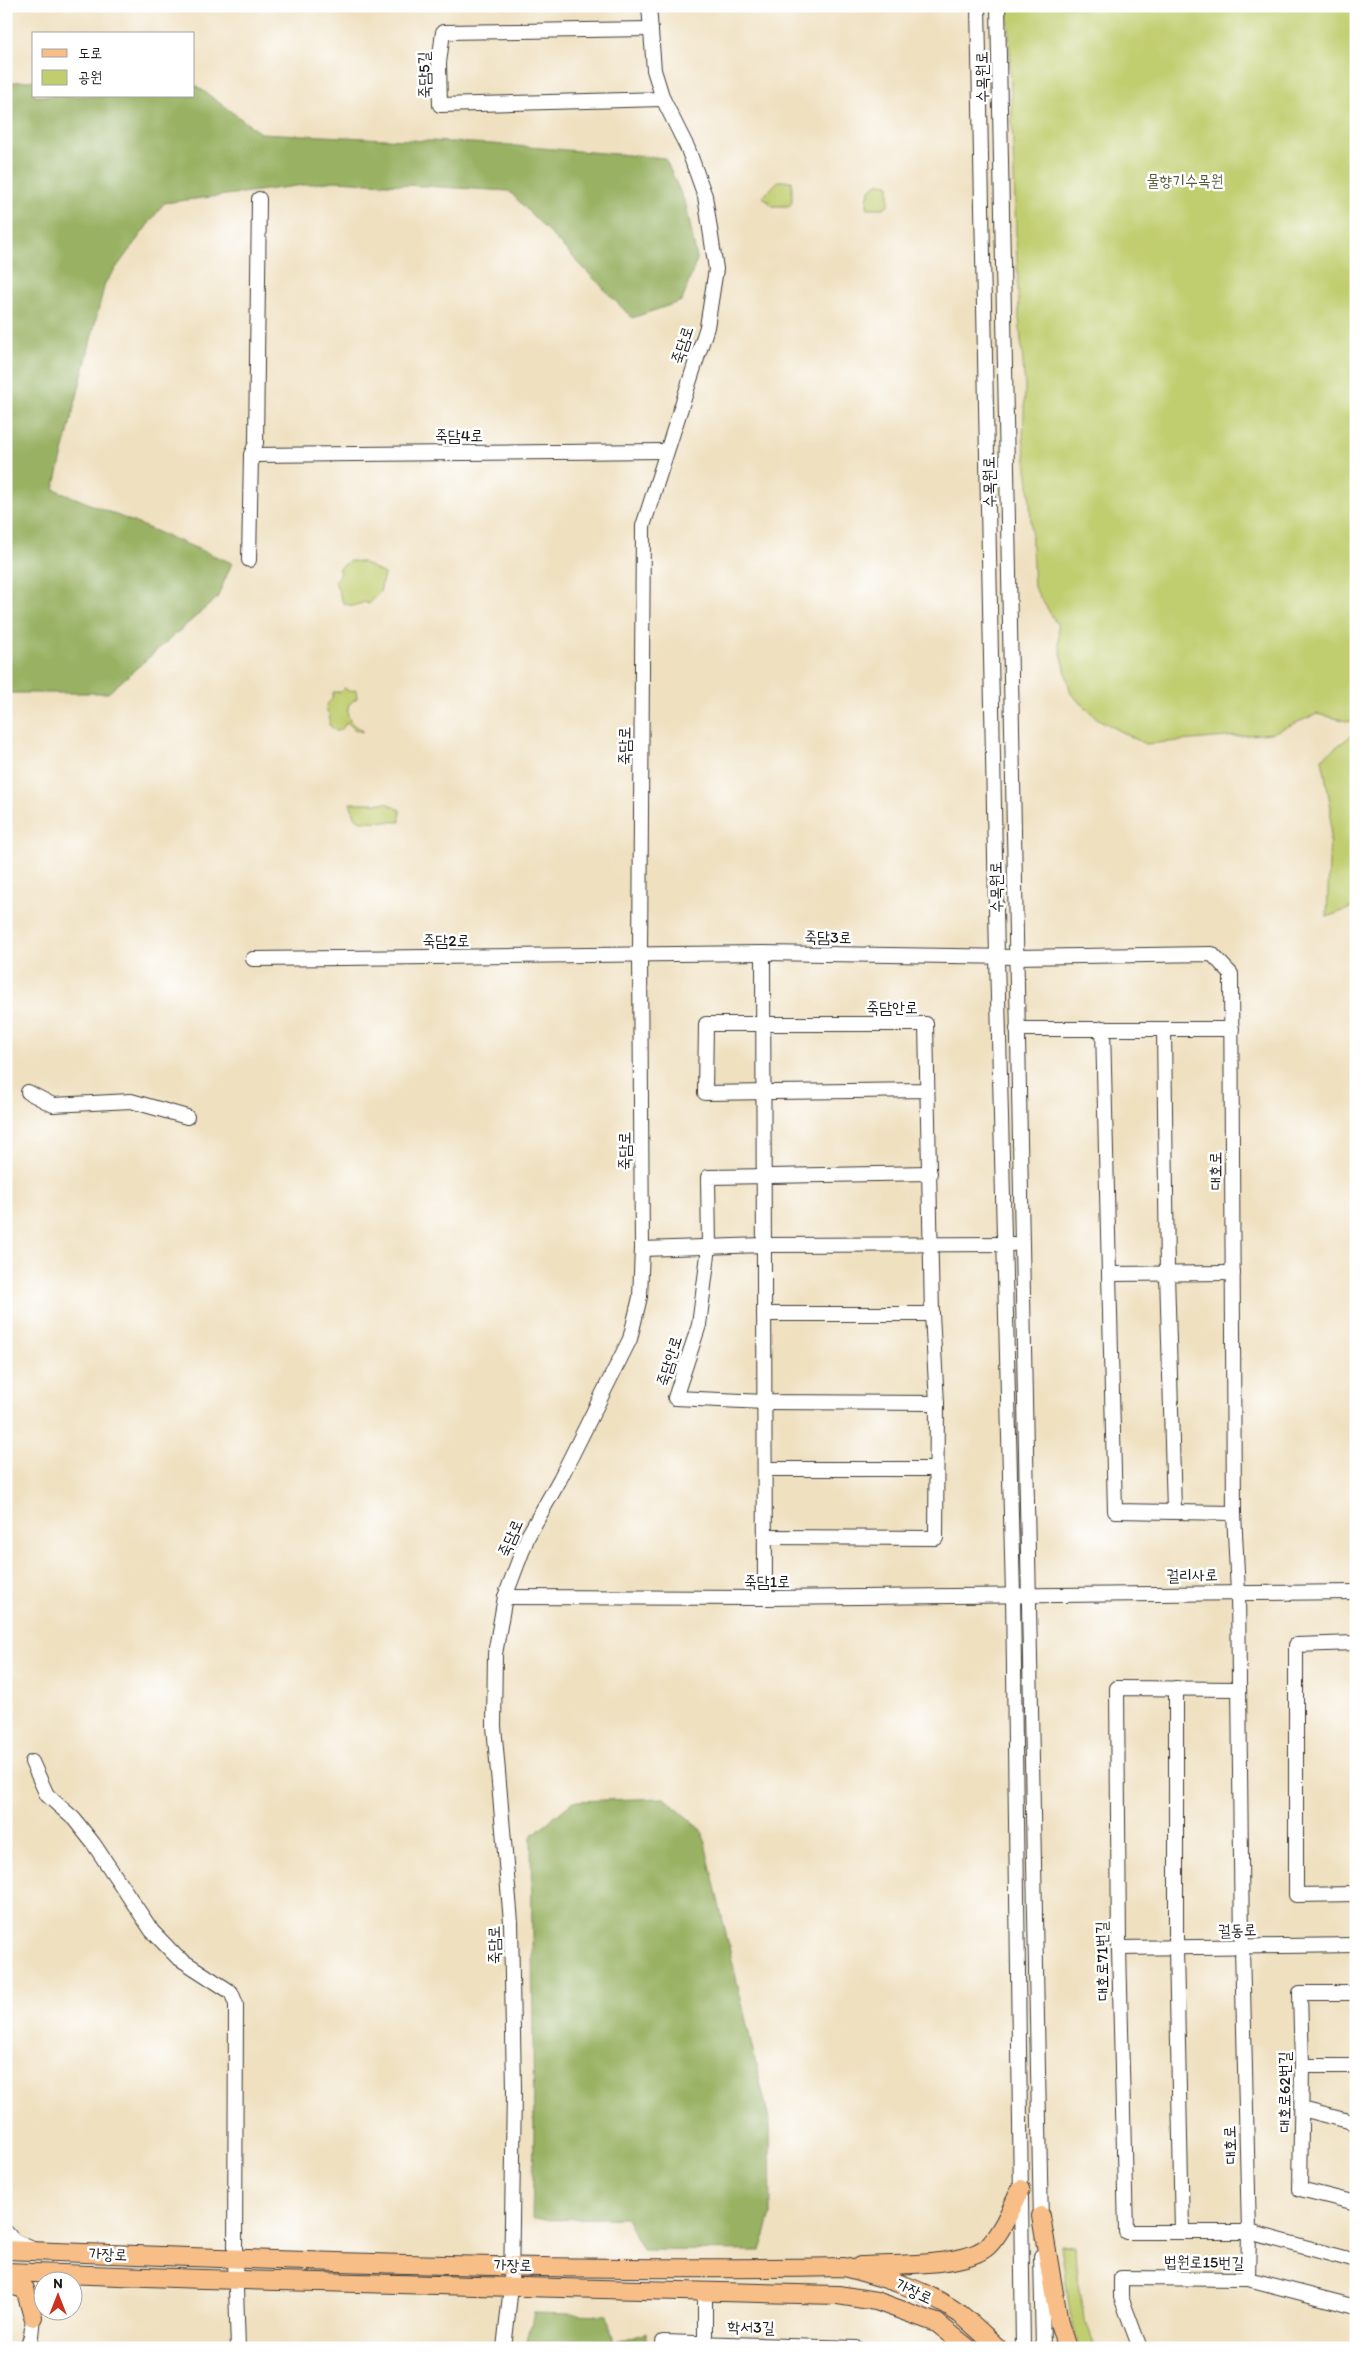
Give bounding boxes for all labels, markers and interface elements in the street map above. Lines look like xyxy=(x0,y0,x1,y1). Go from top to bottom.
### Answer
legend xyxy=(32,32,195,98)
text: 도로 xyxy=(78,44,102,62)
street label: 죽담5길 xyxy=(414,51,434,99)
street label: 수목원로 xyxy=(972,51,992,103)
text: 공원 xyxy=(78,68,102,86)
park label: 물향기수목원 xyxy=(1146,171,1224,190)
street label: 죽담로 xyxy=(667,324,697,366)
street label: 죽담4로 xyxy=(435,426,483,445)
street label: 수목원로 xyxy=(979,456,999,508)
street label: 죽담로 xyxy=(615,727,634,765)
street label: 수목원로 xyxy=(986,861,1006,913)
street label: 죽담3로 xyxy=(804,927,852,947)
street label: 죽담2로 xyxy=(422,931,470,950)
street label: 죽담안로 xyxy=(866,998,918,1017)
street label: 죽담로 xyxy=(615,1132,634,1170)
street label: 대호로 xyxy=(1206,1152,1225,1190)
street label: 죽담안로 xyxy=(652,1334,686,1388)
street label: 죽담로 xyxy=(493,1516,527,1560)
street label: 궐리사로 xyxy=(1166,1565,1218,1585)
street label: 죽담1로 xyxy=(744,1572,790,1591)
street label: 궐동로 xyxy=(1217,1920,1257,1940)
street label: 대호로71번길 xyxy=(1092,1921,1112,2001)
street label: 죽담로 xyxy=(484,1926,504,1964)
street label: 대호로62번길 xyxy=(1275,2051,1294,2133)
street label: 대호로 xyxy=(1220,2125,1240,2165)
street label: 가장로 xyxy=(88,2244,128,2264)
street label: 법원로15번길 xyxy=(1164,2252,1244,2272)
street label: 가장로 xyxy=(494,2255,532,2275)
north arrow xyxy=(32,2272,82,2322)
street label: 가장로 xyxy=(892,2274,936,2308)
text: N xyxy=(53,2275,63,2292)
street label: 학서3길 xyxy=(727,2317,775,2337)

